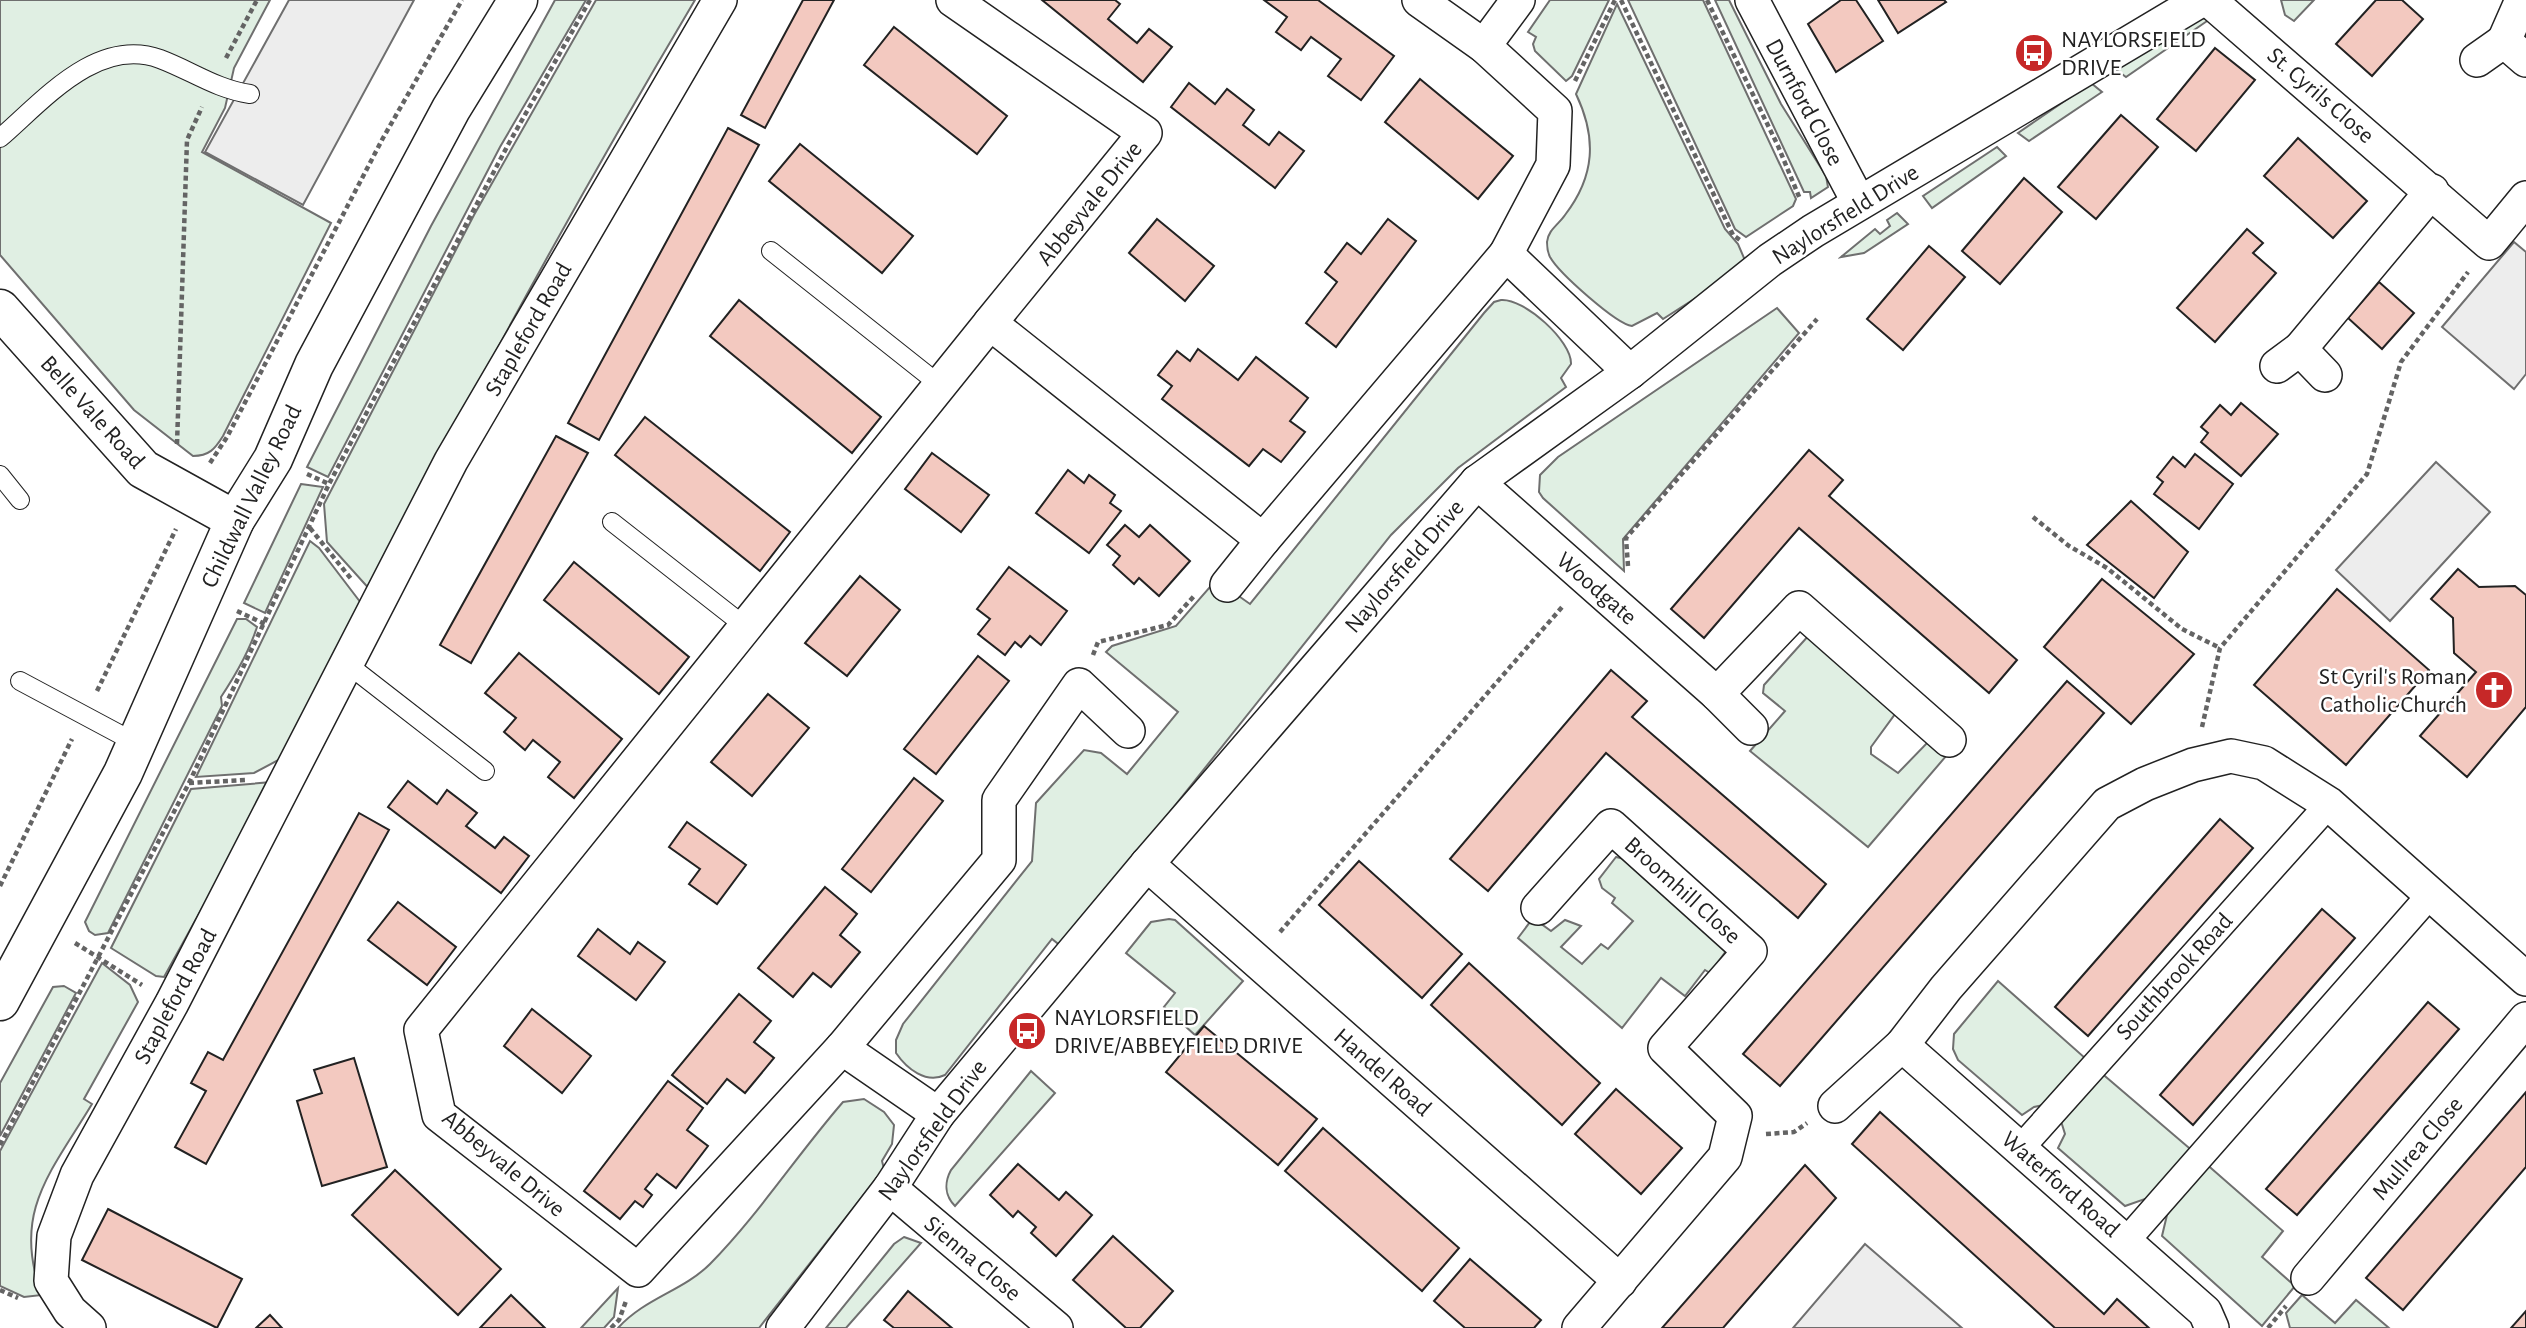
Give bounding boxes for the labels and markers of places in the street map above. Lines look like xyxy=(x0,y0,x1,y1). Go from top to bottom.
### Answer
place label: NAYLORSFIELD DRIVE xyxy=(2061,28,2206,80)
bus stop icon: NAYLORSFIELD DRIVE xyxy=(2013,32,2055,74)
place label: St Cyril's Roman Catholic Church xyxy=(2319,665,2467,717)
church icon: St Cyril's Roman Catholic Church xyxy=(2473,669,2515,711)
place label: NAYLORSFIELD DRIVE/ABBEYFIELD DRIVE xyxy=(1054,1006,1303,1058)
bus stop icon: NAYLORSFIELD DRIVE/ABBEYFIELD DRIVE xyxy=(1006,1010,1048,1052)

